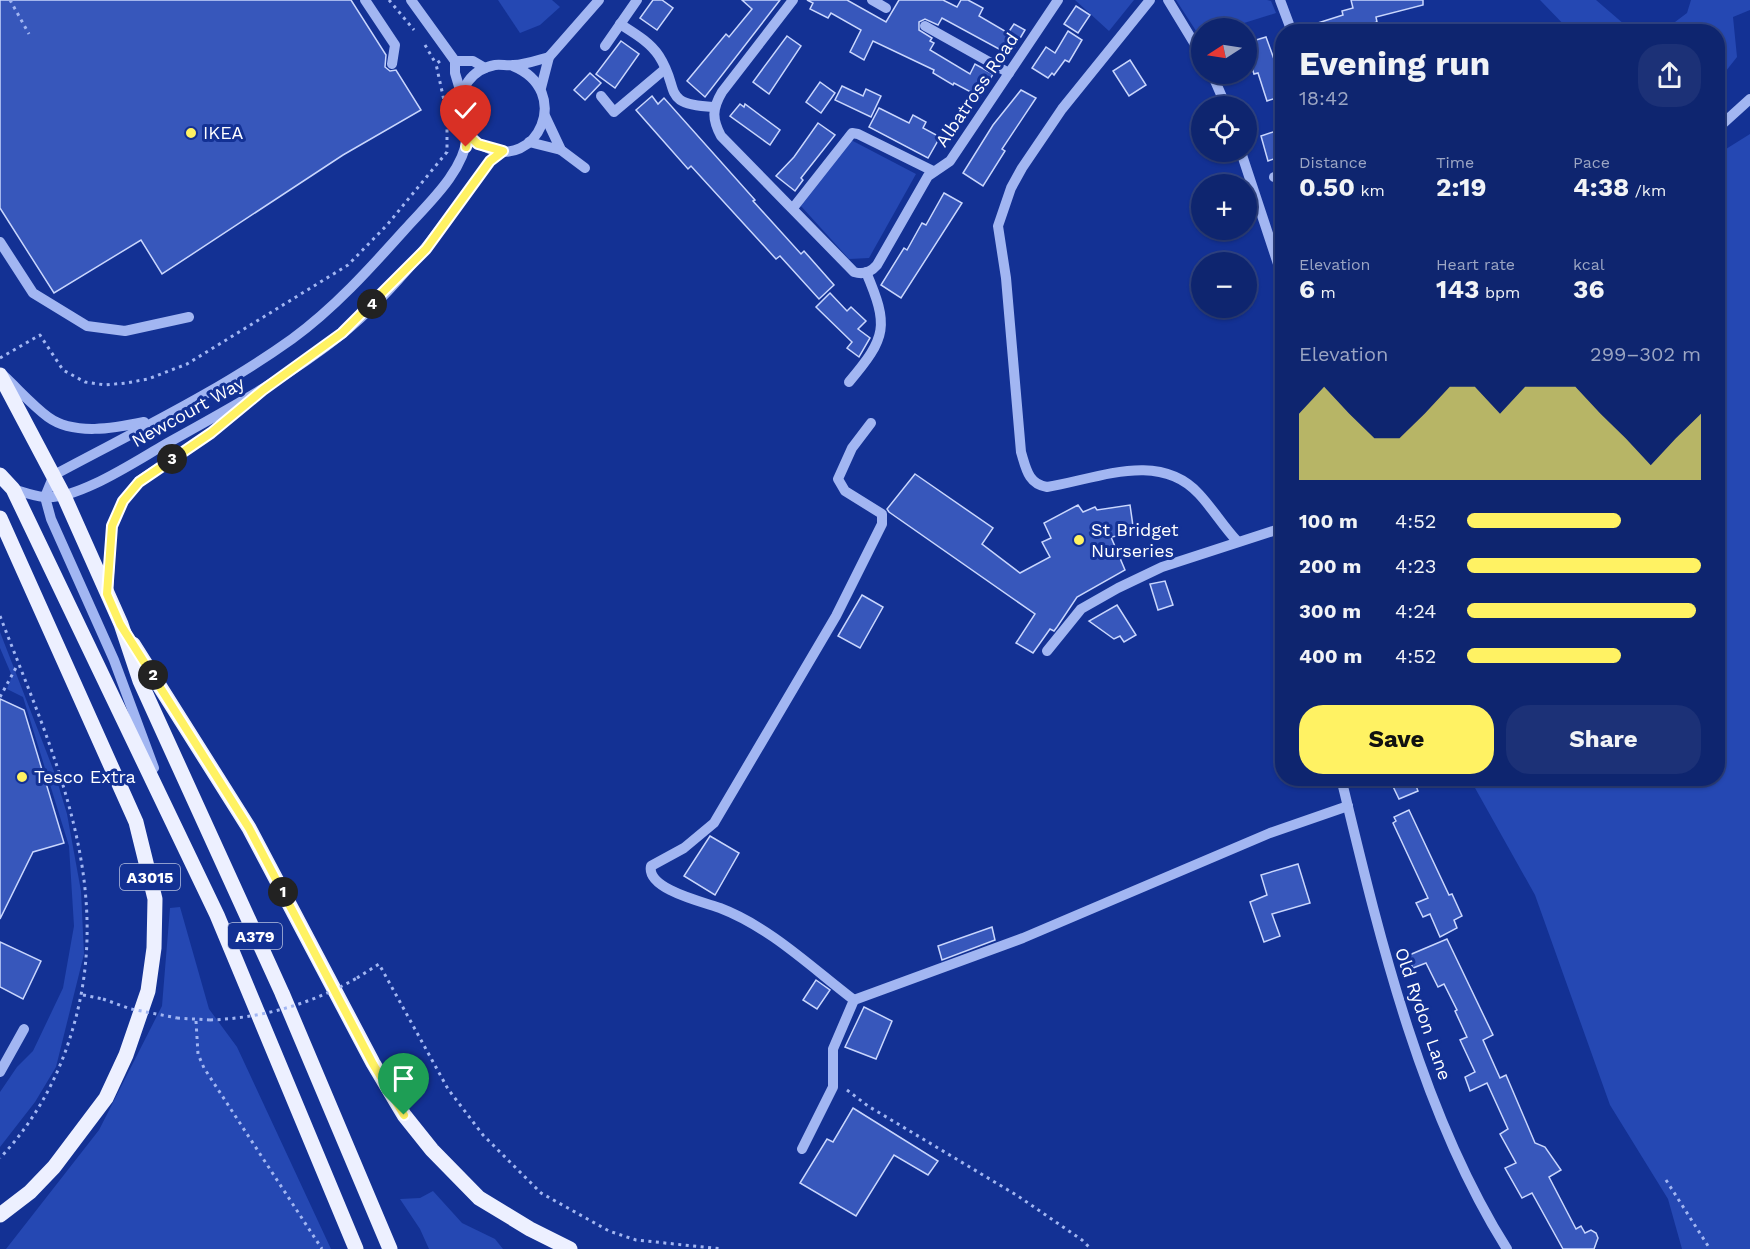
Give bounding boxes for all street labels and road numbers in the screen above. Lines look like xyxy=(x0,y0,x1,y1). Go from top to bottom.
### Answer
street label: Albatross Road xyxy=(931,29,1022,151)
street label: Newcourt Way xyxy=(128,372,248,451)
road number: A3015 xyxy=(120,864,180,890)
road number: A379 xyxy=(228,923,282,949)
street label: Old Rydon Lane xyxy=(1391,945,1456,1083)

